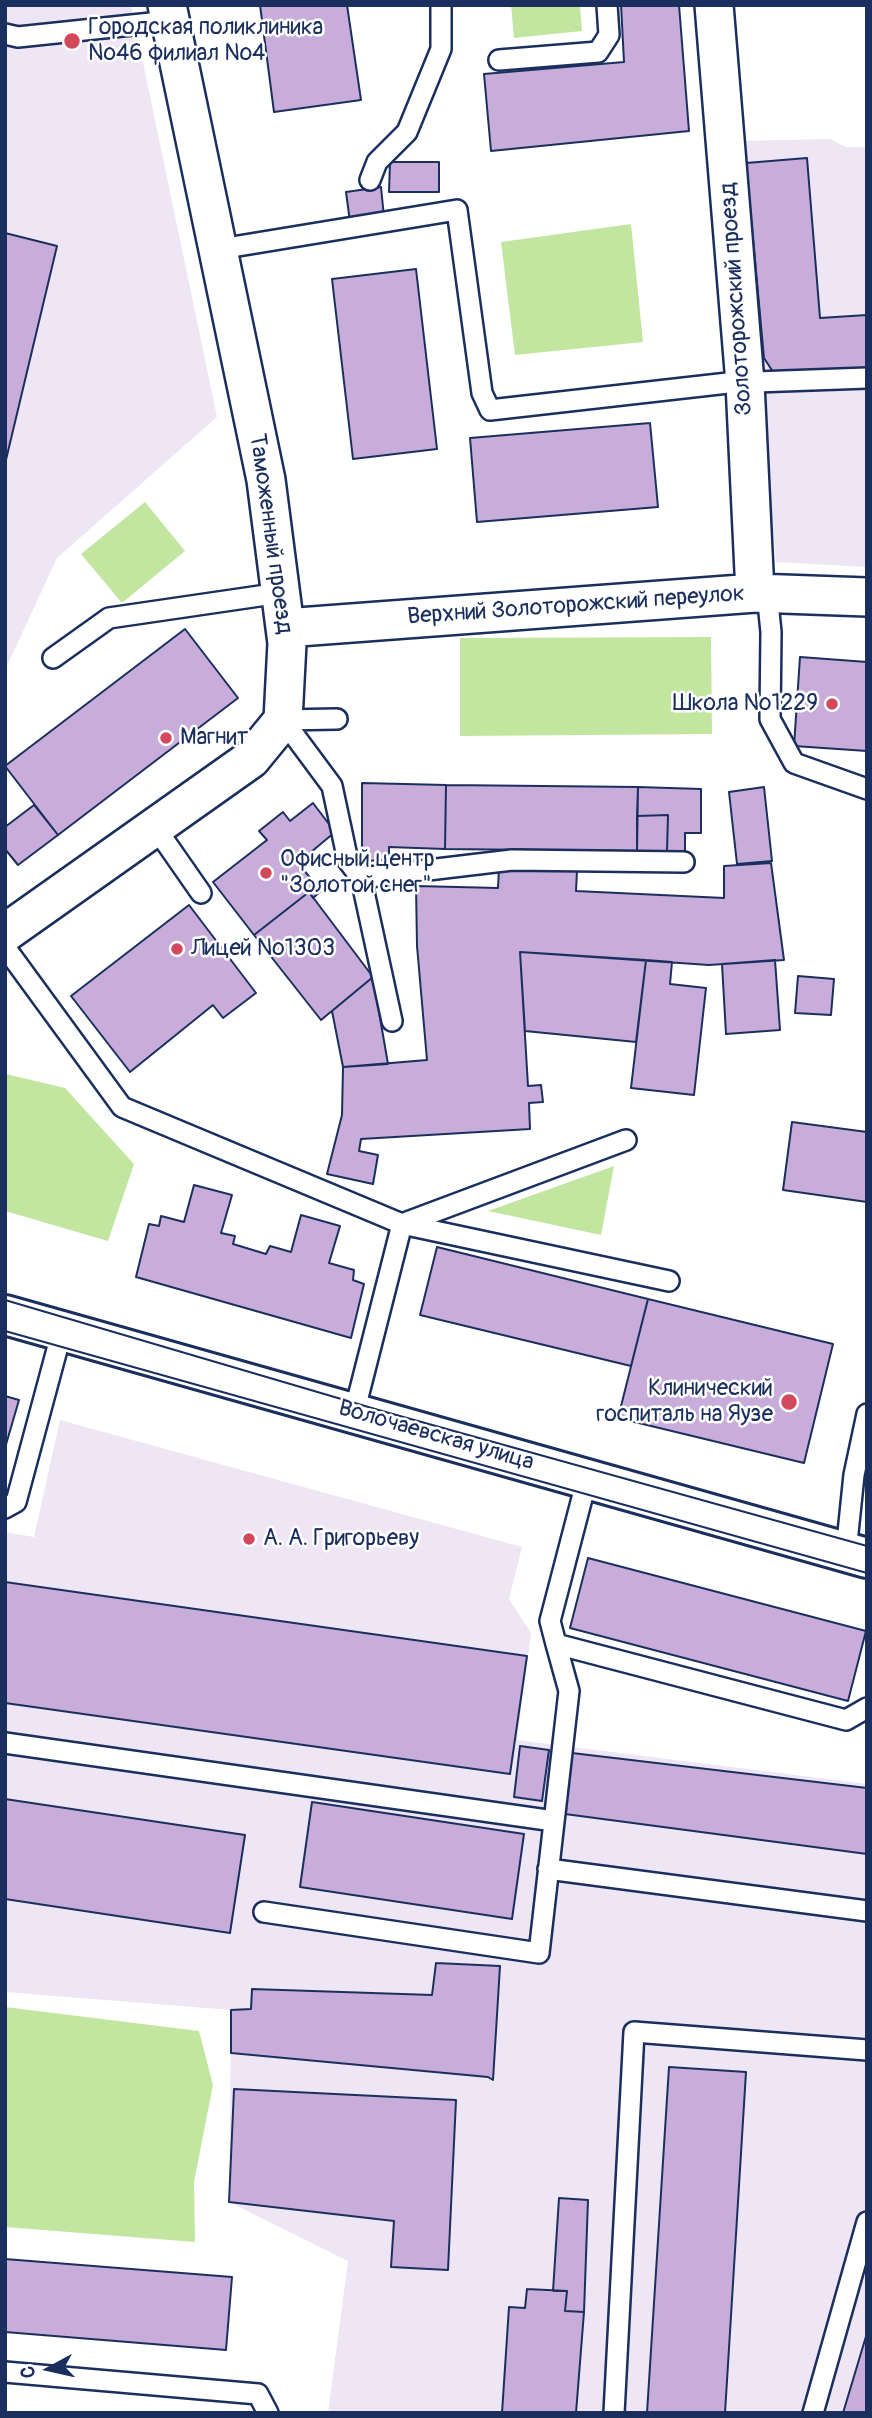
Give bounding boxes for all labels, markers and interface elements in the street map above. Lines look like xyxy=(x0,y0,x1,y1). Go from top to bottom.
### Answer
place label: Городская поликлиника №46 филиал №4 xyxy=(88,14,323,68)
marker: Городская поликлиника №46 филиал №4 xyxy=(62,31,82,51)
street label: Золоторожский проезд xyxy=(715,182,759,416)
street label: Таможенный проезд xyxy=(242,432,298,636)
street label: Верхний Золоторожский переулок xyxy=(406,580,746,632)
place label: Школа №1229 xyxy=(673,690,818,718)
marker: Школа №1229 xyxy=(824,696,840,712)
place label: Магнит xyxy=(180,724,248,752)
marker: Магнит xyxy=(158,730,174,746)
place label: Офисный центр "Золотой снег" xyxy=(280,846,435,900)
marker: Офисный центр "Золотой снег" xyxy=(258,865,274,881)
place label: Лицей №1303 xyxy=(191,935,335,963)
marker: Лицей №1303 xyxy=(169,941,185,957)
place label: Клинический госпиталь на Яузе xyxy=(597,1375,773,1429)
marker: Клинический госпиталь на Яузе xyxy=(779,1392,799,1412)
street label: Волочаевская улица xyxy=(335,1395,537,1477)
place label: А. А. Григорьеву xyxy=(263,1525,419,1553)
marker: А. А. Григорьеву xyxy=(241,1531,257,1547)
north arrow xyxy=(14,2334,84,2404)
text: С xyxy=(16,2364,41,2379)

